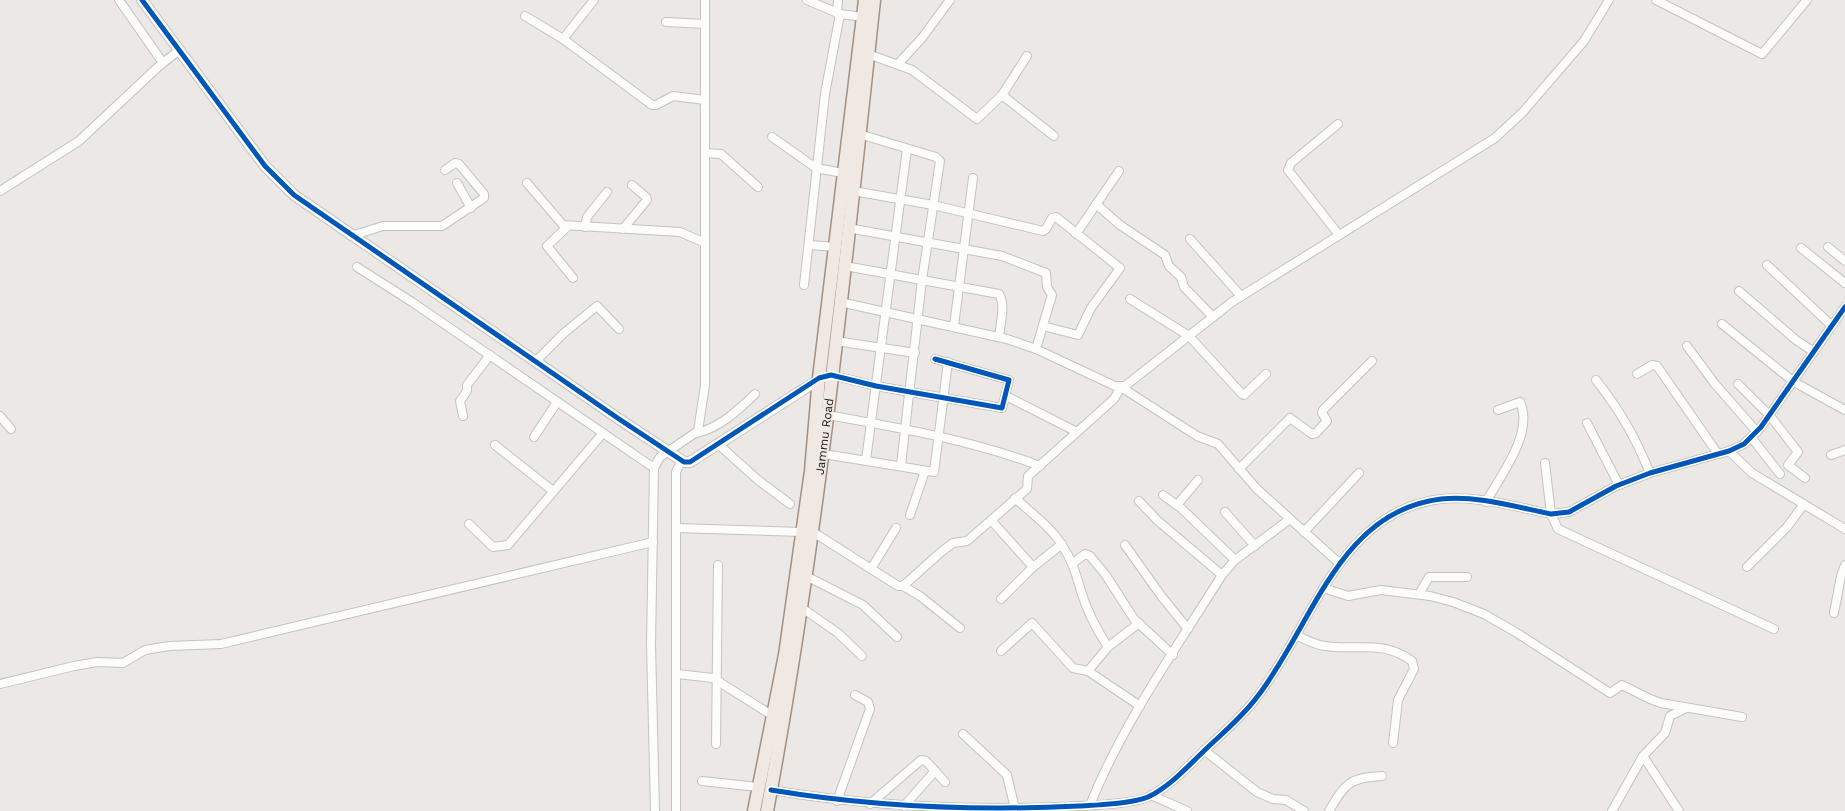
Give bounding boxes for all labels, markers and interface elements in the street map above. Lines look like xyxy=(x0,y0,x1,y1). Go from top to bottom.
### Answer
street label: Jammu Road xyxy=(813,397,836,476)

